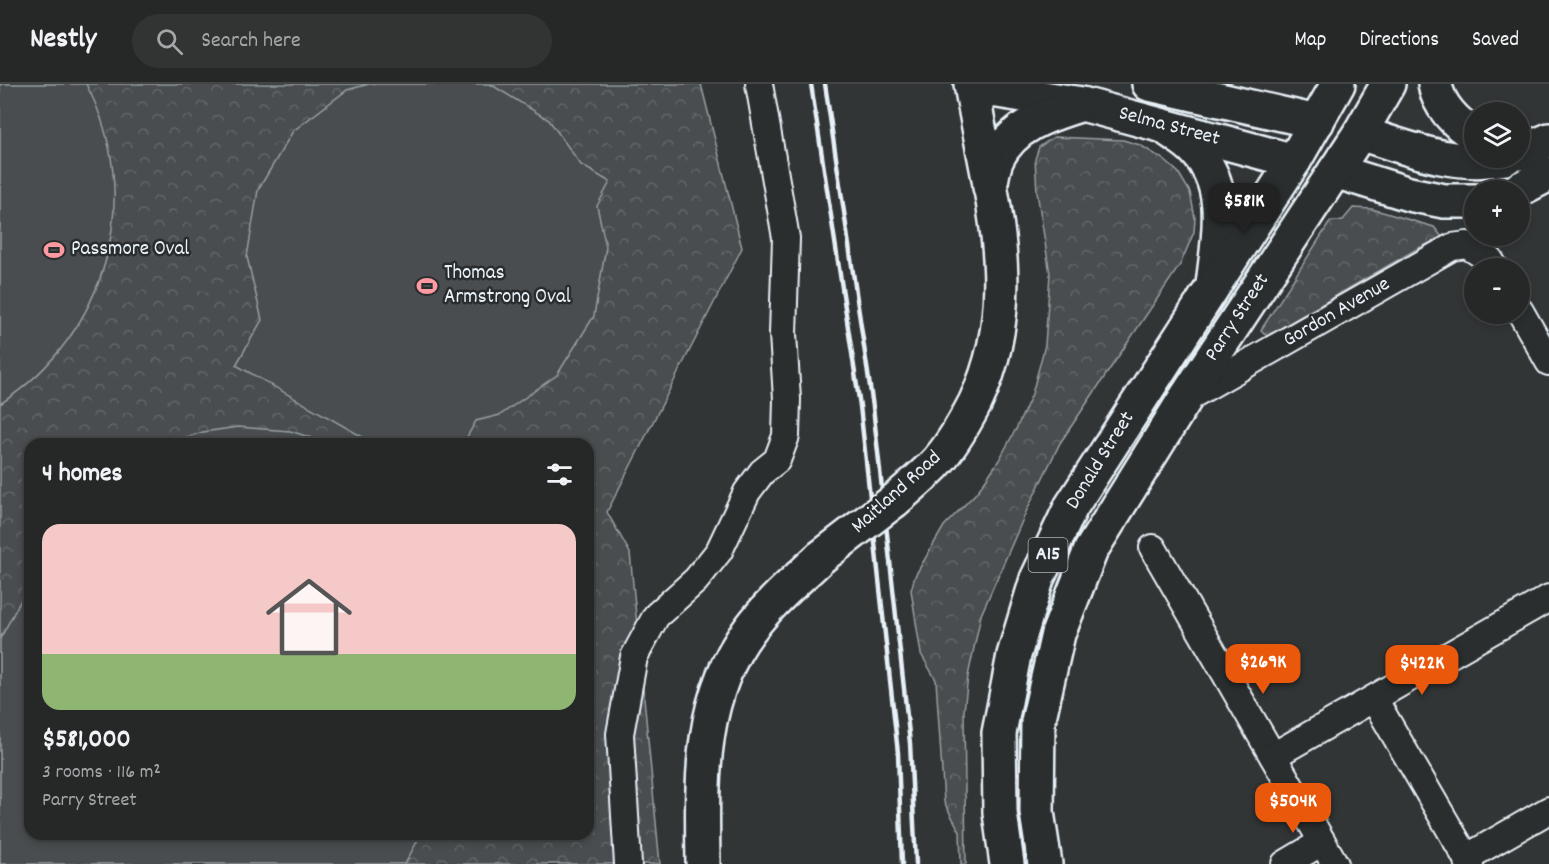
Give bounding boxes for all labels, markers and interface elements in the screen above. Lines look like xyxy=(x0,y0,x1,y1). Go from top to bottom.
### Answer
search box xyxy=(132,14,552,68)
text: Nestly xyxy=(30,21,96,61)
icon: search xyxy=(153,25,186,58)
text: Search here xyxy=(201,26,301,57)
text: Map xyxy=(1295,26,1326,56)
text: Directions xyxy=(1359,26,1439,56)
text: Saved xyxy=(1472,26,1519,56)
street label: Selma Street xyxy=(1115,99,1223,155)
map controls xyxy=(1464,102,1530,324)
button: layers xyxy=(1464,102,1530,168)
button: + xyxy=(1464,180,1530,246)
pin: $581K xyxy=(1202,183,1286,234)
text: $581K xyxy=(1223,188,1265,216)
place label: Passmore Oval xyxy=(71,235,189,265)
sports icon: Passmore Oval xyxy=(42,238,66,262)
button: − xyxy=(1464,258,1530,324)
place label: Thomas Armstrong Oval xyxy=(444,259,571,313)
street label: Parry Street xyxy=(1198,268,1278,368)
street label: Gordon Avenue xyxy=(1278,270,1396,356)
sports icon: Thomas Armstrong Oval xyxy=(415,274,439,298)
street label: Donald Street xyxy=(1059,406,1143,516)
street label: Maitland Road xyxy=(845,444,949,542)
text: 4 homes xyxy=(42,456,122,493)
icon: filters xyxy=(543,458,576,491)
road number: A15 xyxy=(1028,538,1068,572)
icon: home xyxy=(255,563,363,671)
pin: $269K xyxy=(1221,644,1305,695)
pin: $422K xyxy=(1380,645,1464,696)
text: $269K xyxy=(1239,649,1287,677)
text: $422K xyxy=(1399,650,1445,678)
text: $581,000 xyxy=(42,722,131,759)
text: 3 rooms · 116 m² xyxy=(42,759,161,787)
pin: $504K xyxy=(1251,783,1335,834)
text: Parry Street xyxy=(42,787,137,815)
text: $504K xyxy=(1269,788,1317,816)

